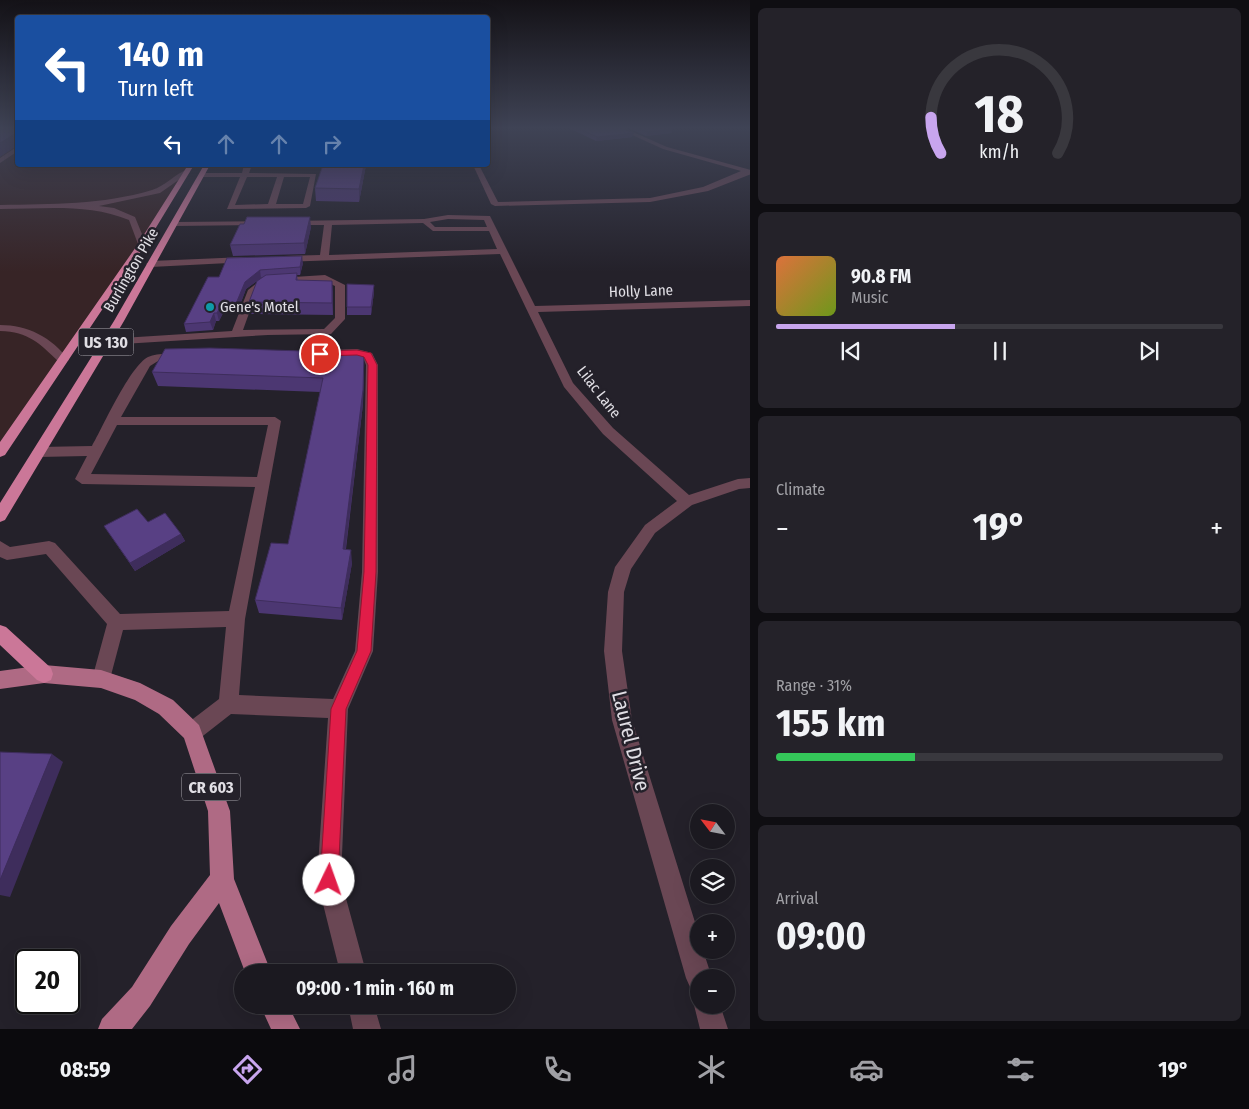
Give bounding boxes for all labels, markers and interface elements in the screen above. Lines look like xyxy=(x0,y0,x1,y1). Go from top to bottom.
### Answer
text: 140 m xyxy=(118,33,204,75)
icon: left xyxy=(35,35,100,100)
text: Turn left xyxy=(118,75,194,102)
text: 18 xyxy=(975,83,1024,146)
icon: left xyxy=(159,130,187,158)
icon: ahead xyxy=(212,130,240,158)
icon: ahead xyxy=(265,130,293,158)
icon: right xyxy=(318,130,346,158)
text: km/h xyxy=(980,141,1019,163)
street label: Burlington Pike xyxy=(100,225,162,315)
text: 90.8 FM xyxy=(851,265,911,288)
street label: Holly Lane xyxy=(609,281,673,301)
text: Music xyxy=(851,288,888,307)
place label: Gene's Motel xyxy=(220,298,299,316)
marker: Gene's Motel xyxy=(204,301,216,313)
road number: US 130 xyxy=(78,328,134,356)
pin xyxy=(299,333,341,375)
icon: previous xyxy=(837,337,865,365)
icon: pause xyxy=(986,337,1014,365)
icon: next xyxy=(1135,337,1163,365)
icon: arrive xyxy=(306,340,334,368)
street label: Lilac Lane xyxy=(573,362,625,422)
text: Climate xyxy=(776,480,825,499)
text: 19° xyxy=(973,504,1026,550)
text: − xyxy=(776,512,789,545)
text: + xyxy=(1210,512,1223,545)
text: Range · 31% xyxy=(776,676,852,695)
street label: Laurel Drive xyxy=(606,688,656,794)
text: 155 km xyxy=(776,700,885,746)
road number: CR 603 xyxy=(182,774,240,800)
north arrow xyxy=(690,804,735,849)
map controls xyxy=(690,804,735,1014)
position arrow xyxy=(302,853,354,905)
button: layers xyxy=(690,859,735,904)
text: Arrival xyxy=(776,889,818,908)
text: 09:00 xyxy=(776,913,866,959)
button: + xyxy=(690,914,735,959)
speed limit sign: 20 xyxy=(15,949,80,1014)
button: − xyxy=(690,969,735,1014)
text: 09:00 · 1 min · 160 m xyxy=(296,977,454,1000)
icon: directions xyxy=(230,1052,265,1087)
icon: music xyxy=(385,1052,420,1087)
icon: phone xyxy=(540,1052,575,1087)
icon: climate xyxy=(694,1052,729,1087)
icon: car xyxy=(849,1052,884,1087)
icon: filters xyxy=(1003,1052,1038,1087)
text: 08:59 xyxy=(60,1056,111,1083)
text: 19° xyxy=(1158,1056,1189,1083)

